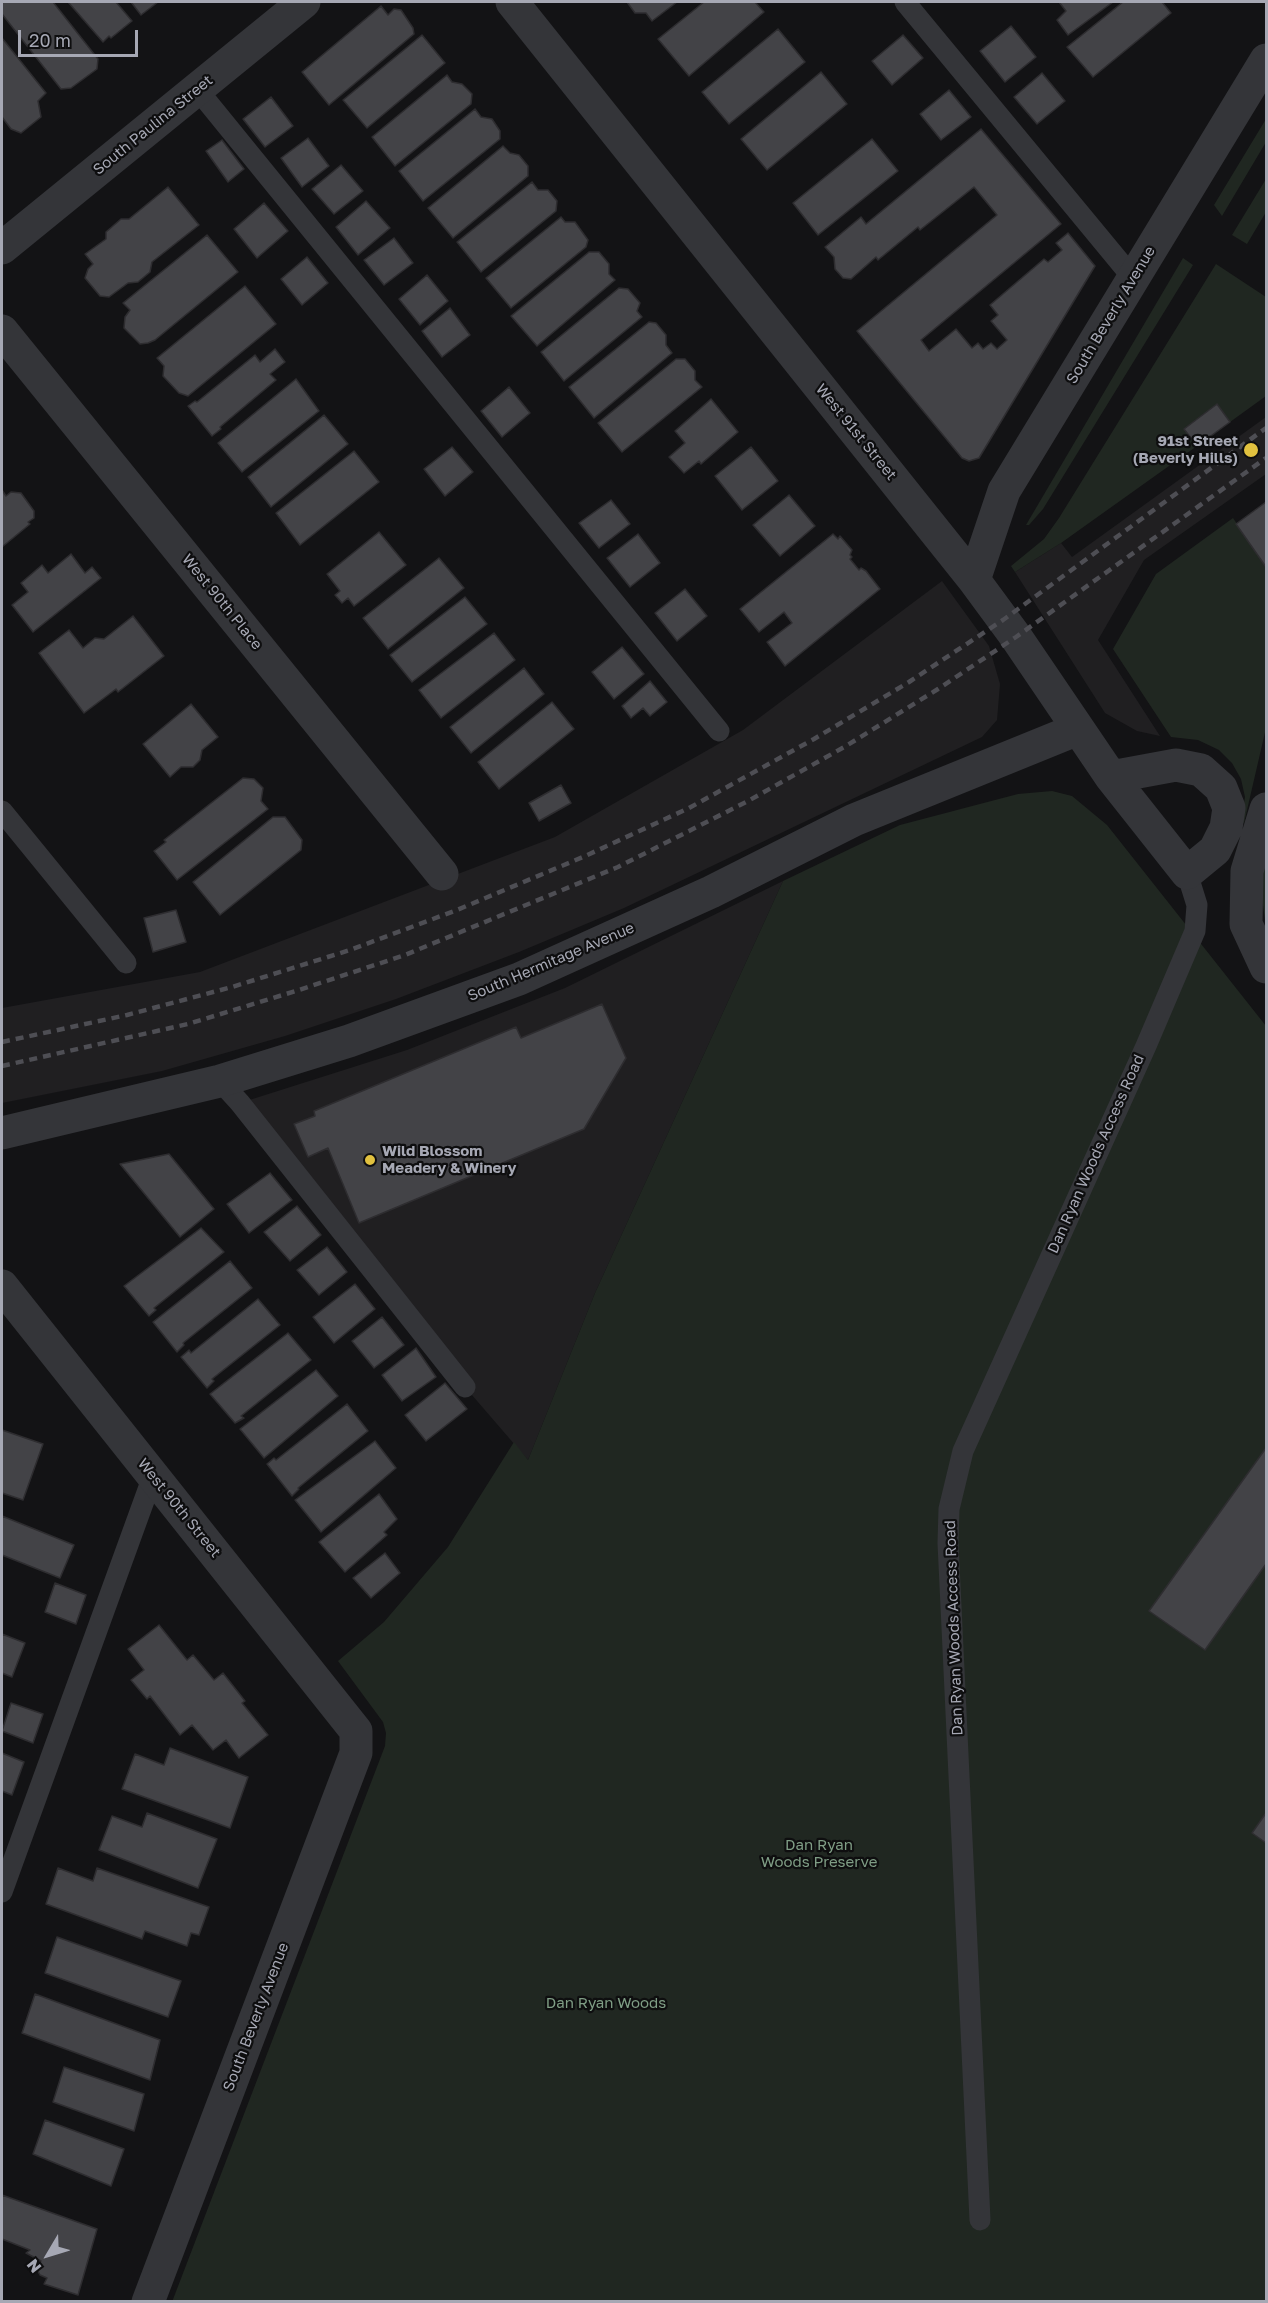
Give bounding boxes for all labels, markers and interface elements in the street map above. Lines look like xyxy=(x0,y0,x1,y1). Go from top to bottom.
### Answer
scale bar xyxy=(21,18,141,56)
text: 20 m xyxy=(29,29,71,51)
street label: South Paulina Street xyxy=(90,71,216,179)
street label: South Beverly Avenue xyxy=(1063,243,1159,387)
street label: West 91st Street xyxy=(812,380,900,484)
place label: 91st Street (Beverly Hills) xyxy=(1133,432,1238,467)
marker: 91st Street (Beverly Hills) xyxy=(1242,441,1260,459)
street label: West 90th Place xyxy=(178,551,266,653)
street label: South Hermitage Avenue xyxy=(465,919,637,1005)
street label: Dan Ryan Woods Access Road xyxy=(1044,1052,1148,1256)
place label: Wild Blossom Meadery & Winery xyxy=(382,1142,517,1177)
marker: Wild Blossom Meadery & Winery xyxy=(363,1153,377,1167)
street label: West 90th Street xyxy=(134,1455,224,1561)
street label: Dan Ryan Woods Access Road xyxy=(941,1520,967,1736)
park label: Dan Ryan Woods Preserve xyxy=(761,1836,877,1871)
street label: South Beverly Avenue xyxy=(219,1940,293,2094)
park label: Dan Ryan Woods xyxy=(546,1994,666,2012)
north arrow xyxy=(18,2225,78,2285)
text: N xyxy=(22,2255,45,2277)

